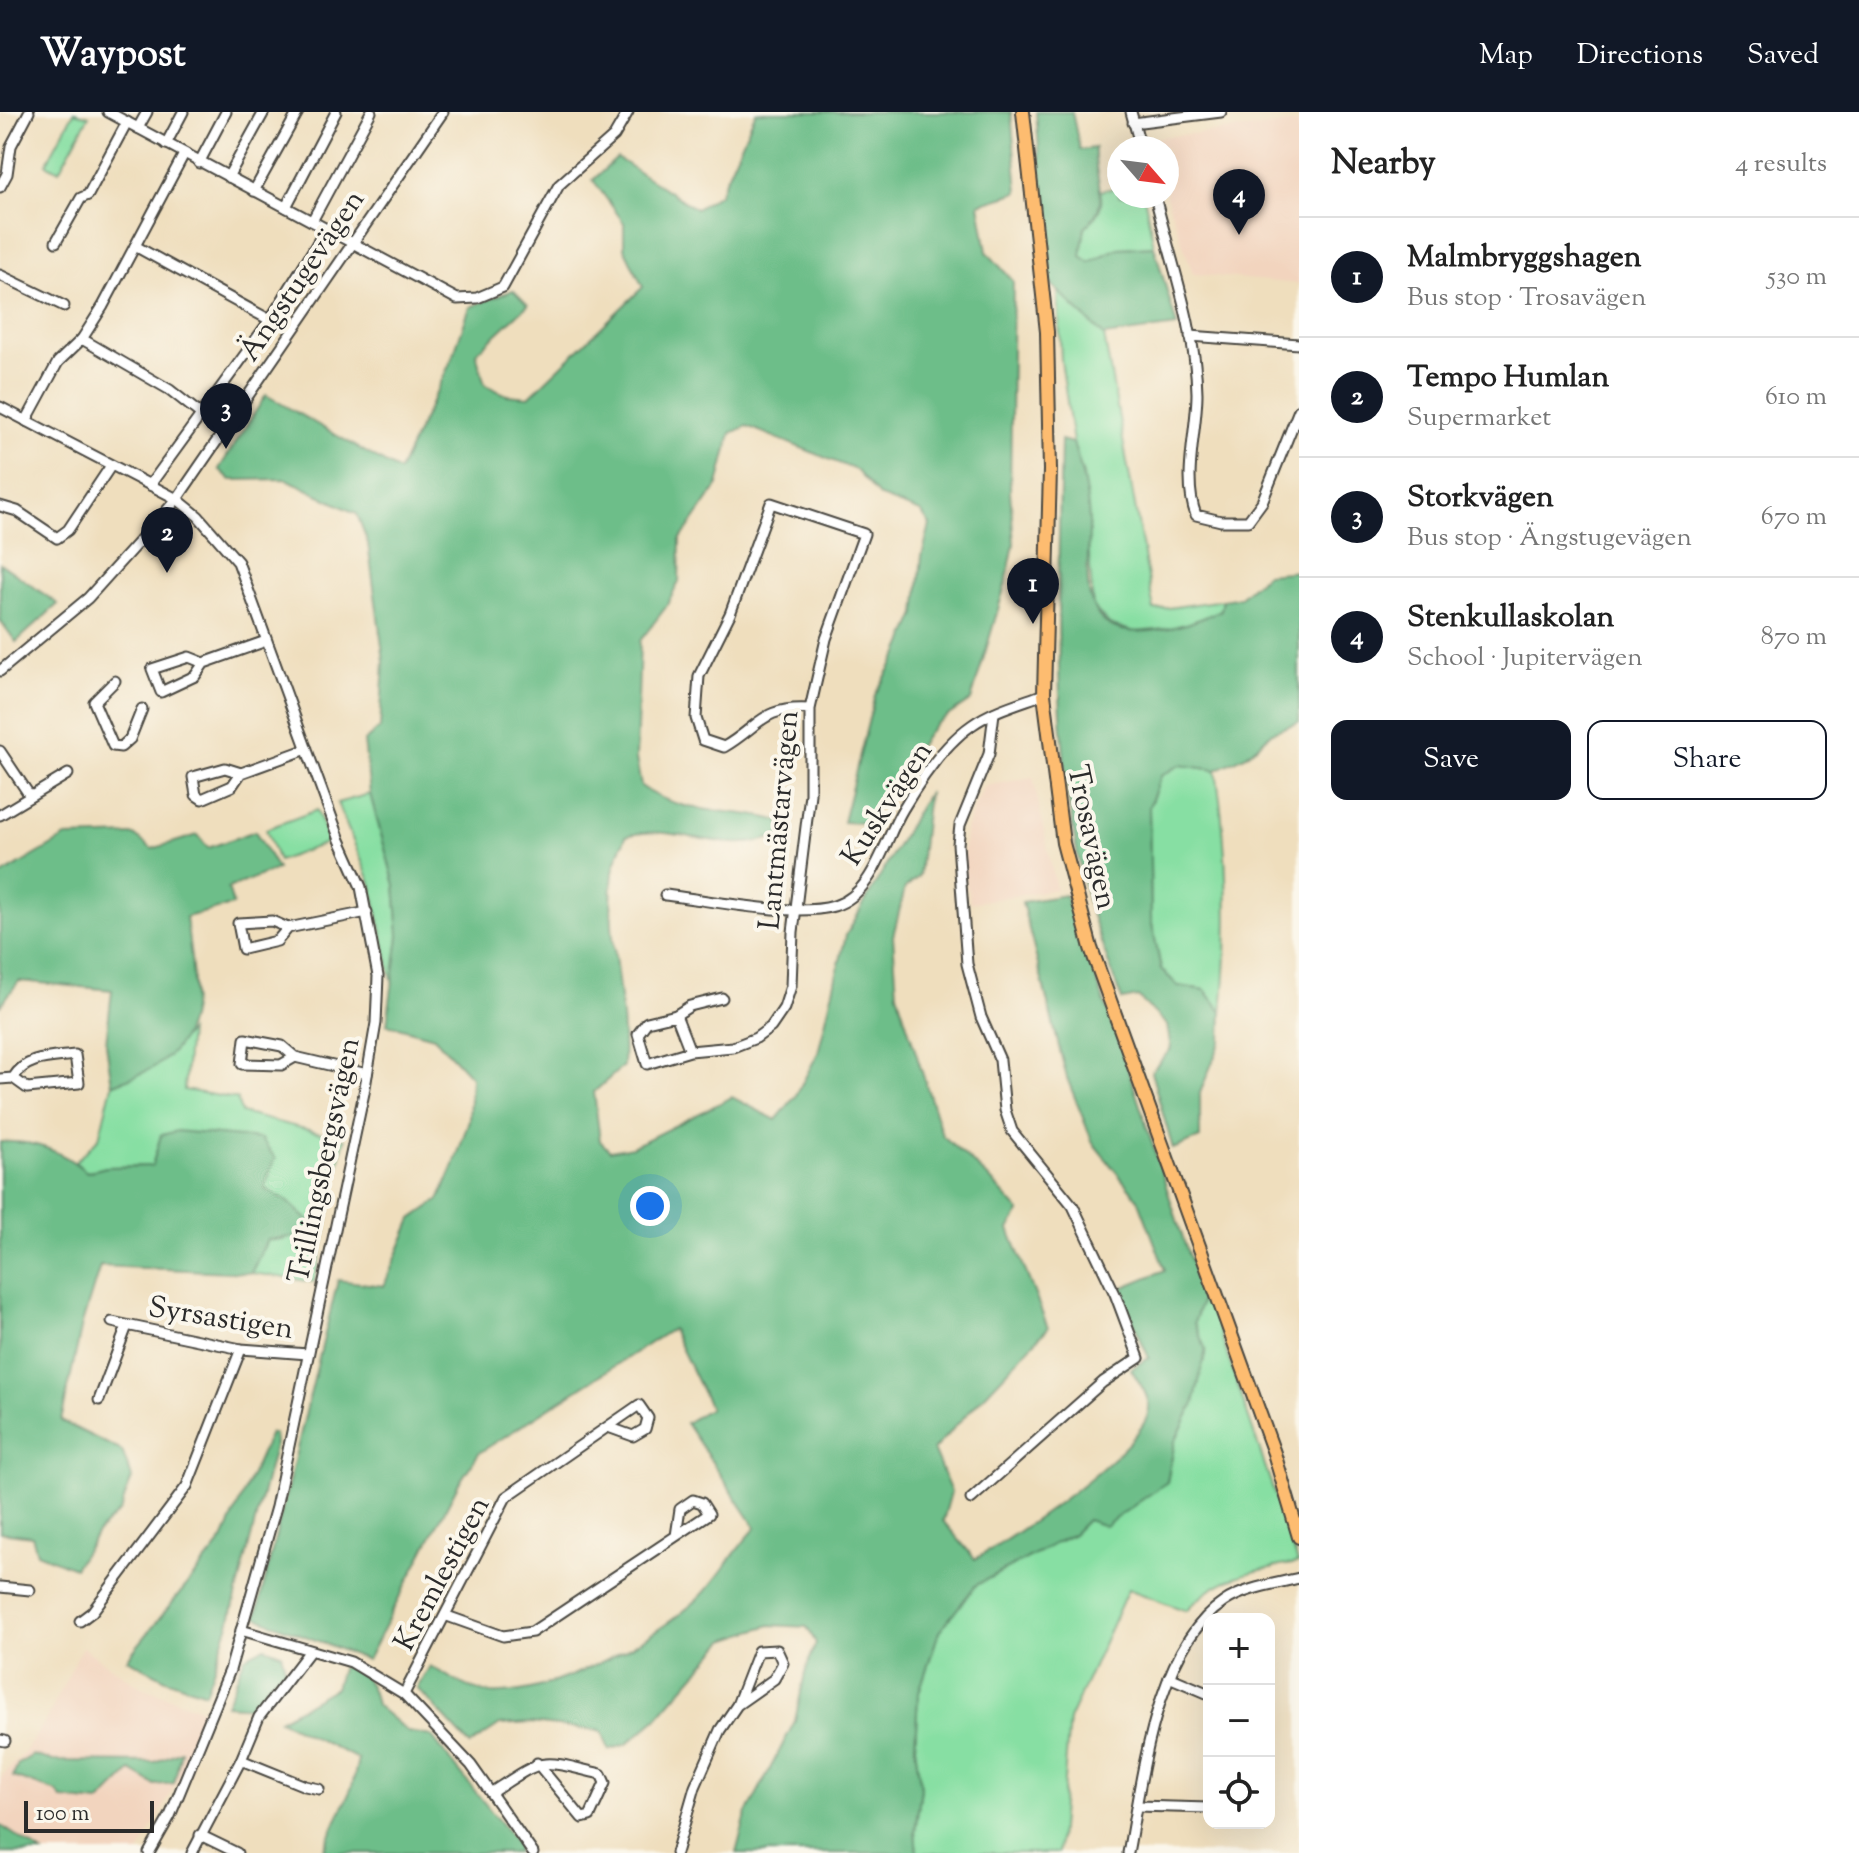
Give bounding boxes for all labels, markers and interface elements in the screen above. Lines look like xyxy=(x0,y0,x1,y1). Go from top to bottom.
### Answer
text: Waypost xyxy=(40,29,186,83)
text: Map xyxy=(1479,36,1533,76)
text: Directions xyxy=(1577,36,1703,76)
text: Saved xyxy=(1747,36,1819,76)
north arrow xyxy=(1107,136,1179,208)
text: Nearby xyxy=(1331,140,1436,189)
text: 4 results xyxy=(1735,146,1827,183)
pin: 4 xyxy=(1213,169,1265,235)
street label: Ängstugevägen xyxy=(230,182,377,371)
text: Malmbryggshagen xyxy=(1407,237,1641,280)
text: 1 xyxy=(1353,259,1361,296)
text: 530 m xyxy=(1767,259,1827,296)
text: Bus stop · Trosavägen xyxy=(1407,280,1646,317)
text: Tempo Humlan xyxy=(1407,357,1609,400)
text: 2 xyxy=(1351,379,1363,416)
text: 610 m xyxy=(1765,379,1827,416)
pin: 3 xyxy=(200,383,252,449)
text: Supermarket xyxy=(1407,400,1551,437)
text: Storkvägen xyxy=(1407,477,1554,520)
text: 3 xyxy=(1352,499,1362,536)
text: 670 m xyxy=(1761,499,1827,536)
pin: 2 xyxy=(141,507,193,573)
text: Bus stop · Ängstugevägen xyxy=(1407,520,1692,557)
pin: 1 xyxy=(1007,558,1059,624)
text: Stenkullaskolan xyxy=(1407,597,1614,640)
text: 4 xyxy=(1350,619,1364,656)
text: 870 m xyxy=(1761,619,1827,656)
text: School · Jupitervägen xyxy=(1407,640,1643,677)
street label: Lantmästarvägen xyxy=(749,708,812,932)
button: Save xyxy=(1331,720,1571,800)
button: Share xyxy=(1587,720,1827,800)
street label: Kuskvägen xyxy=(832,733,945,875)
street label: Trosavägen xyxy=(1054,761,1127,914)
street label: Trillingsbergsvägen xyxy=(278,1033,373,1287)
your location xyxy=(630,1186,670,1226)
street label: Syrsastigen xyxy=(145,1287,296,1352)
street label: Kremlestigen xyxy=(384,1489,502,1659)
map controls xyxy=(1203,1613,1275,1829)
button: + xyxy=(1203,1613,1275,1685)
button: − xyxy=(1203,1685,1275,1757)
button: locate xyxy=(1203,1757,1275,1829)
scale bar xyxy=(24,1797,154,1833)
text: 100 m xyxy=(36,1799,89,1831)

